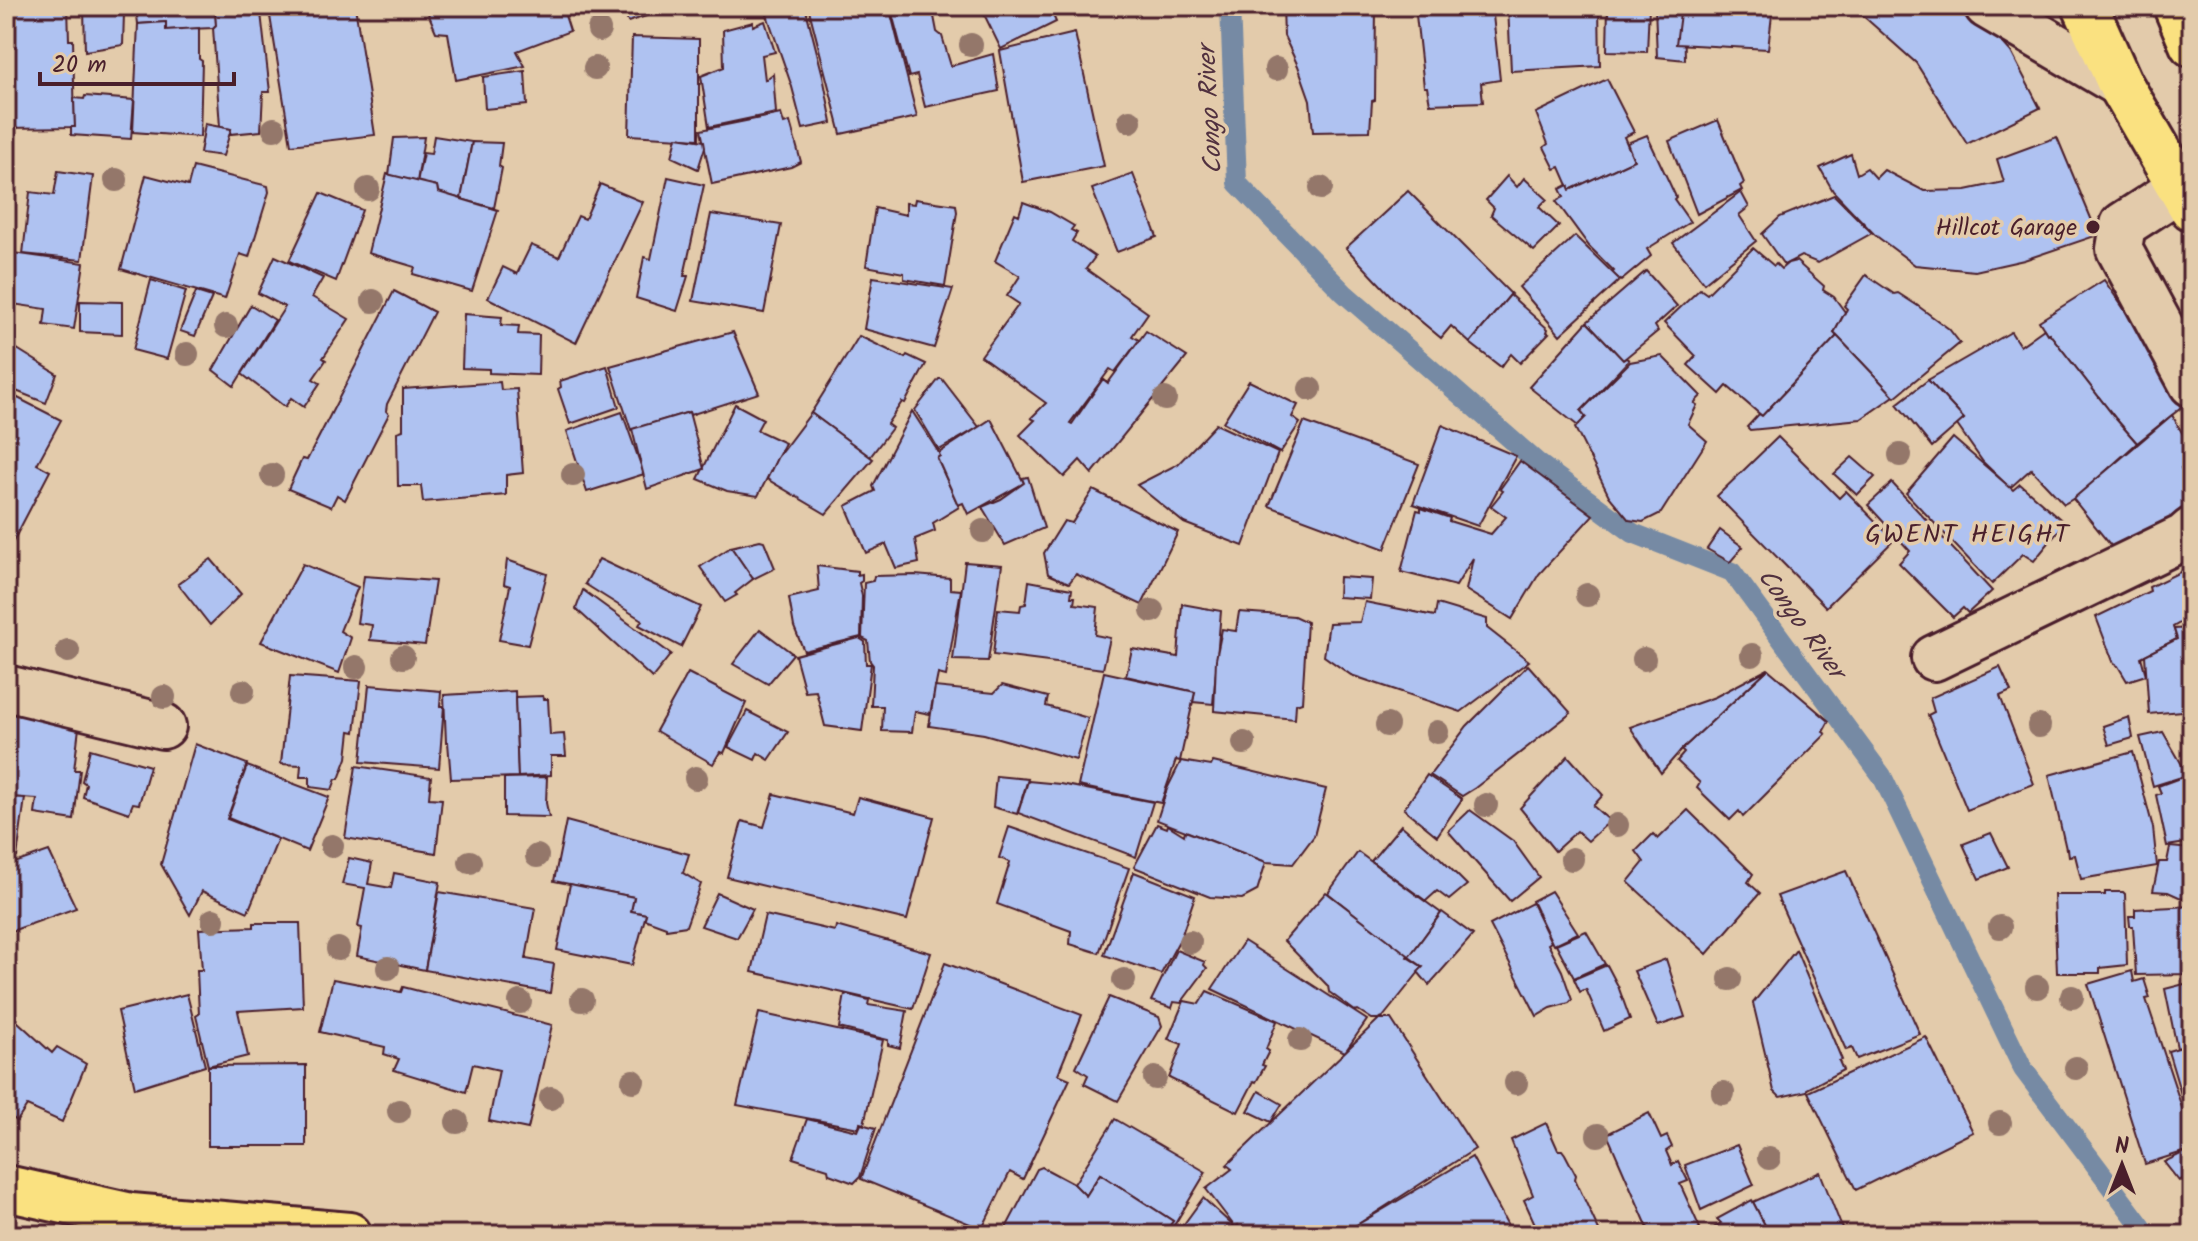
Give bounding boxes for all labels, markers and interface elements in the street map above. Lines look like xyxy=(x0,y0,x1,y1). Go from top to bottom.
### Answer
scale bar xyxy=(40,36,234,86)
water label: Congo River xyxy=(1186,39,1235,175)
text: 20 m xyxy=(52,46,107,85)
place label: Hillcot Garage xyxy=(1936,209,2077,248)
marker: Hillcot Garage xyxy=(2084,218,2102,236)
district label: GWENT HEIGHT xyxy=(1865,514,2071,556)
water label: Congo River xyxy=(1746,560,1858,693)
north arrow xyxy=(2082,1125,2162,1205)
text: N xyxy=(2115,1130,2129,1165)

